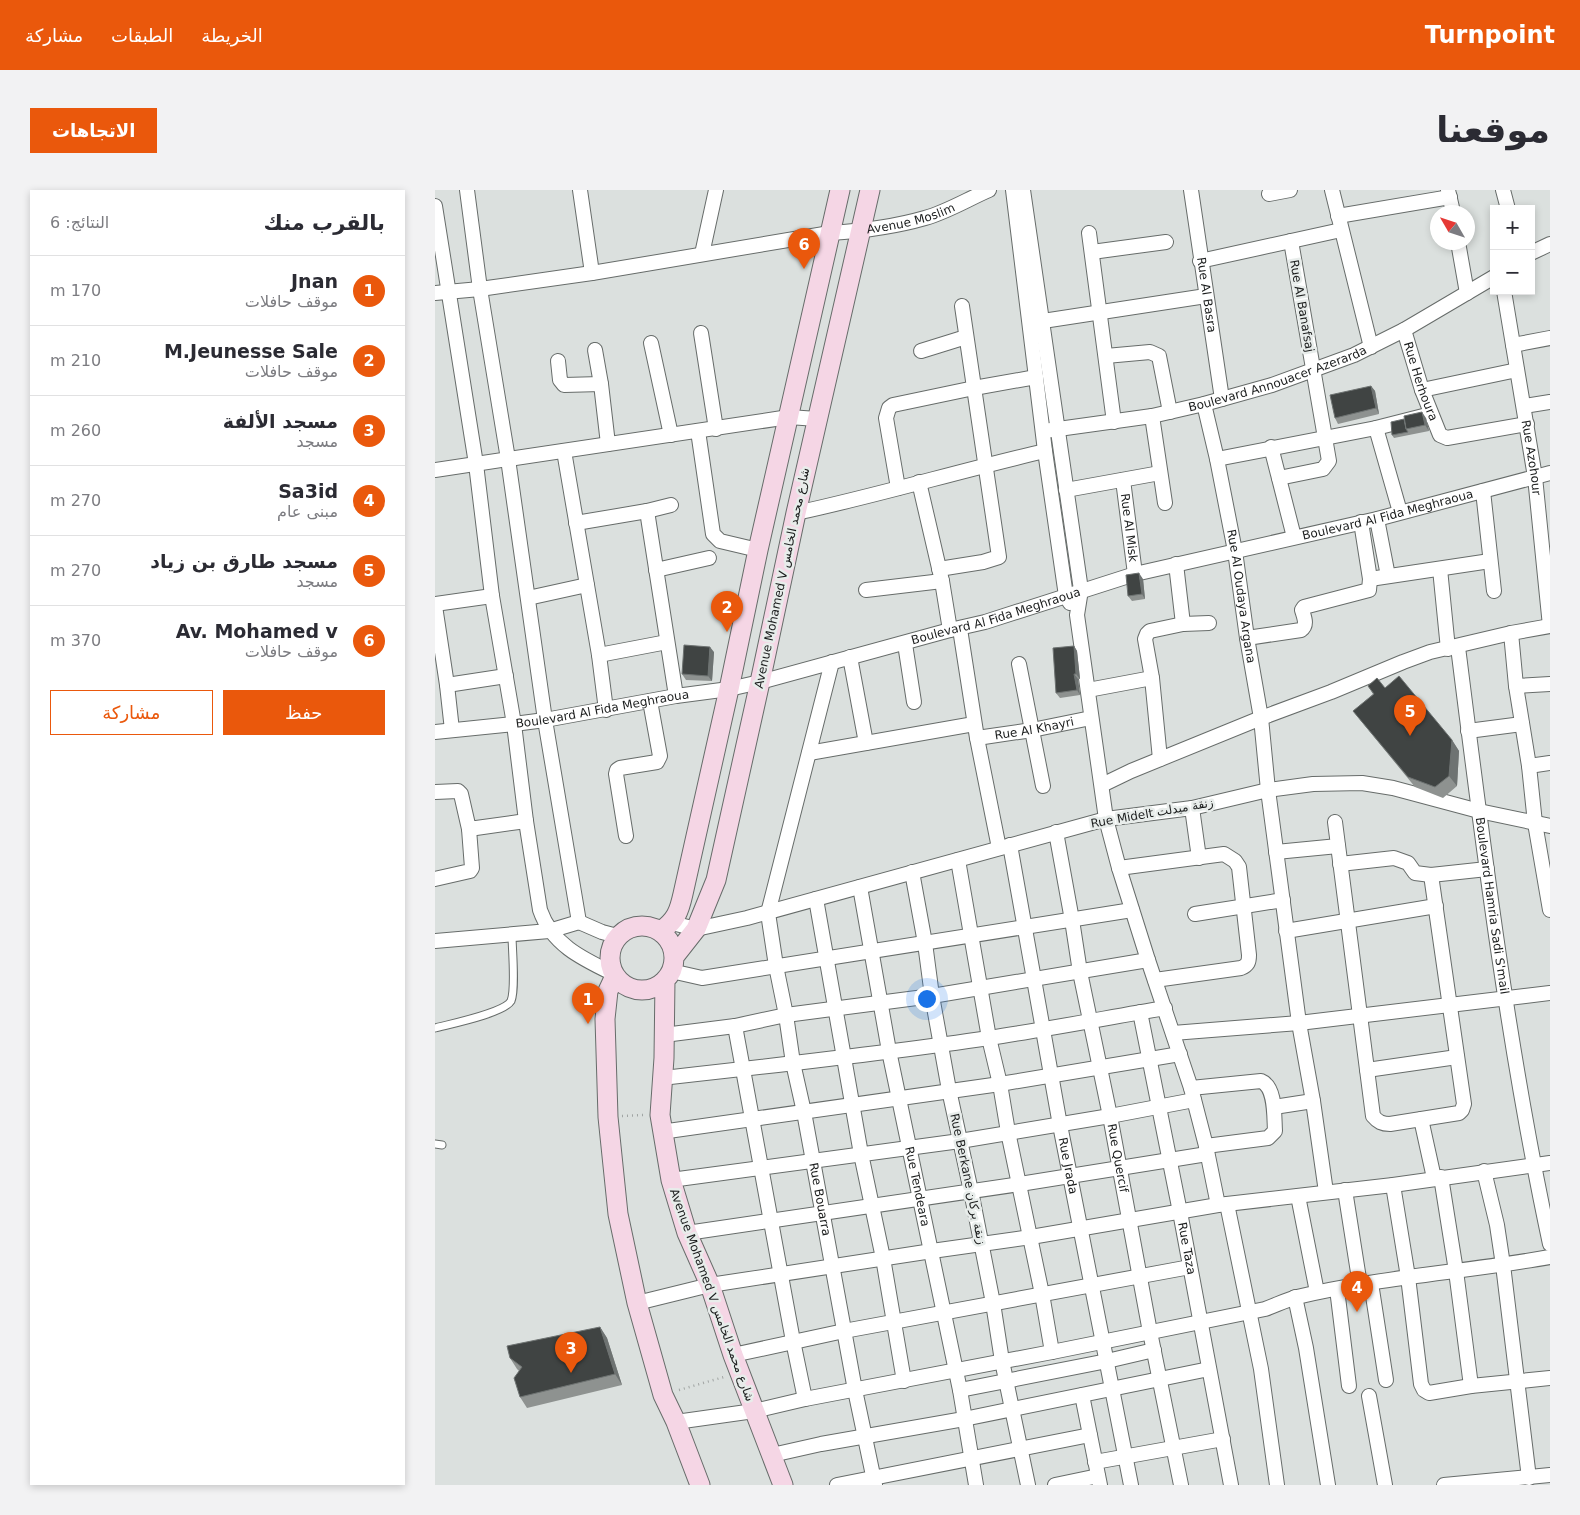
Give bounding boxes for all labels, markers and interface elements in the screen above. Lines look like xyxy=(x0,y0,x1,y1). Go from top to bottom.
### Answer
text: Turnpoint xyxy=(1425,21,1555,49)
text: مشاركة xyxy=(25,25,83,46)
text: الطبقات xyxy=(111,25,173,46)
text: الخريطة xyxy=(201,25,263,46)
button: الاتجاهات xyxy=(30,108,157,153)
text: موقعنا xyxy=(1436,110,1550,150)
street label: Avenue Moslim xyxy=(866,200,957,237)
north arrow xyxy=(1430,205,1475,250)
map controls xyxy=(1490,205,1535,295)
button: + xyxy=(1490,205,1535,250)
text: بالقرب منك xyxy=(264,211,385,235)
text: النتائج: 6 xyxy=(50,213,109,232)
pin: 6 xyxy=(788,228,820,269)
button: − xyxy=(1490,250,1535,295)
street label: Rue Al Basra xyxy=(1194,256,1219,334)
street label: Rue Al Banafsaj xyxy=(1287,259,1317,353)
text: Jnan xyxy=(291,270,338,292)
text: 170 m xyxy=(50,281,101,300)
text: 1 xyxy=(363,281,375,300)
text: موقف حافلات xyxy=(245,292,338,311)
text: M.Jeunesse Sale xyxy=(164,340,338,362)
street label: Rue Herhoura xyxy=(1401,340,1441,423)
street label: Boulevard Annouacer Azerarda xyxy=(1187,343,1369,414)
text: 210 m xyxy=(50,351,101,370)
text: 2 xyxy=(363,351,375,370)
text: موقف حافلات xyxy=(245,362,338,381)
text: مسجد الألفة xyxy=(223,410,338,432)
street label: Rue Azohour xyxy=(1519,419,1544,496)
text: 260 m xyxy=(50,421,101,440)
text: 3 xyxy=(363,421,375,440)
text: مسجد xyxy=(296,432,338,451)
street label: Avenue Mohamed V شارع محمد الخامس xyxy=(752,466,813,690)
text: Sa3id xyxy=(278,480,338,502)
street label: Boulevard Al Fida Meghraoua xyxy=(1301,487,1475,543)
text: 270 m xyxy=(50,491,101,510)
text: 4 xyxy=(363,491,375,510)
street label: Rue Al Misk xyxy=(1118,493,1140,563)
text: مبنى عام xyxy=(277,502,338,521)
street label: Rue Al Oudaya Argana xyxy=(1224,528,1258,664)
text: مسجد طارق بن زياد xyxy=(150,550,338,572)
text: 270 m xyxy=(50,561,101,580)
text: 5 xyxy=(363,561,375,580)
text: مسجد xyxy=(296,572,338,591)
street label: Boulevard Al Fida Meghraoua xyxy=(910,585,1082,647)
pin: 2 xyxy=(711,591,743,632)
text: Av. Mohamed v xyxy=(176,620,338,642)
text: 370 m xyxy=(50,631,101,650)
text: 6 xyxy=(363,631,375,650)
text: موقف حافلات xyxy=(245,642,338,661)
street label: Boulevard Al Fida Meghraoua xyxy=(515,687,690,731)
button: مشاركة xyxy=(50,690,213,735)
button: حفظ xyxy=(223,690,385,735)
pin: 5 xyxy=(1394,695,1426,736)
street label: Rue Al Khayri xyxy=(994,715,1075,742)
street label: Rue Midelt زنقة ميدلت xyxy=(1090,795,1215,832)
street label: Boulevard Hamria Sadi S'mail xyxy=(1473,816,1512,995)
pin: 1 xyxy=(572,983,604,1024)
your location xyxy=(914,986,940,1012)
street label: Rue Berkane زنقة بركان xyxy=(946,1112,989,1246)
street label: Rue Quercif xyxy=(1105,1122,1131,1195)
street label: Rue Jrada xyxy=(1056,1136,1080,1195)
street label: Rue Tendeara xyxy=(902,1145,933,1228)
street label: Rue Bouarra xyxy=(806,1161,834,1237)
street label: Avenue Mohamed V شارع محمد الخامس xyxy=(666,1187,757,1404)
street label: Rue Taza xyxy=(1175,1221,1199,1276)
pin: 4 xyxy=(1341,1271,1373,1312)
pin: 3 xyxy=(555,1332,587,1373)

